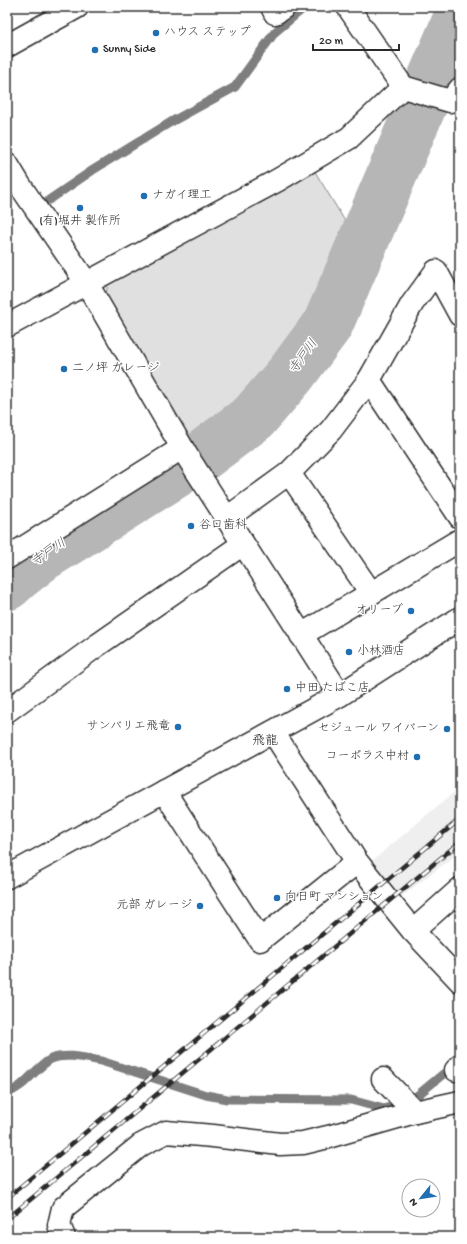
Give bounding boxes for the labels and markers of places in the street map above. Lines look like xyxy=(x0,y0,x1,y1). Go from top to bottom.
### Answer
place label: ハウス ステップ xyxy=(164,25,251,40)
marker: ハウス ステップ xyxy=(151,28,161,38)
place label: Sunny Side xyxy=(103,43,157,57)
marker: Sunny Side xyxy=(90,45,100,55)
place label: ナガイ理工 xyxy=(152,189,212,203)
marker: ナガイ理工 xyxy=(139,191,149,201)
marker: (有)堀井 製作所 xyxy=(75,203,85,213)
place label: (有)堀井 製作所 xyxy=(39,214,121,229)
place label: 二ノ坪 ガレージ xyxy=(72,362,160,376)
marker: 二ノ坪 ガレージ xyxy=(59,364,69,374)
place label: 谷口歯科 xyxy=(199,518,247,533)
marker: 谷口歯科 xyxy=(186,521,196,531)
place label: オリーブ xyxy=(355,603,403,618)
marker: オリーブ xyxy=(406,606,416,616)
place label: 小林酒店 xyxy=(357,644,405,659)
marker: 小林酒店 xyxy=(344,647,354,657)
place label: 中田 たばこ店 xyxy=(295,681,370,696)
marker: 中田 たばこ店 xyxy=(282,684,292,694)
place label: サンバリエ飛竜 xyxy=(86,719,170,734)
marker: サンバリエ飛竜 xyxy=(173,722,183,732)
place label: セジュール ワイバーン xyxy=(318,722,439,736)
marker: セジュール ワイバーン xyxy=(442,724,452,734)
place label: コーポラス中村 xyxy=(325,749,409,764)
marker: コーポラス中村 xyxy=(412,752,422,762)
place label: 向日町 マンション xyxy=(285,890,383,905)
marker: 向日町 マンション xyxy=(272,893,282,903)
place label: 元部 ガレージ xyxy=(116,898,192,913)
marker: 元部 ガレージ xyxy=(195,901,205,911)

